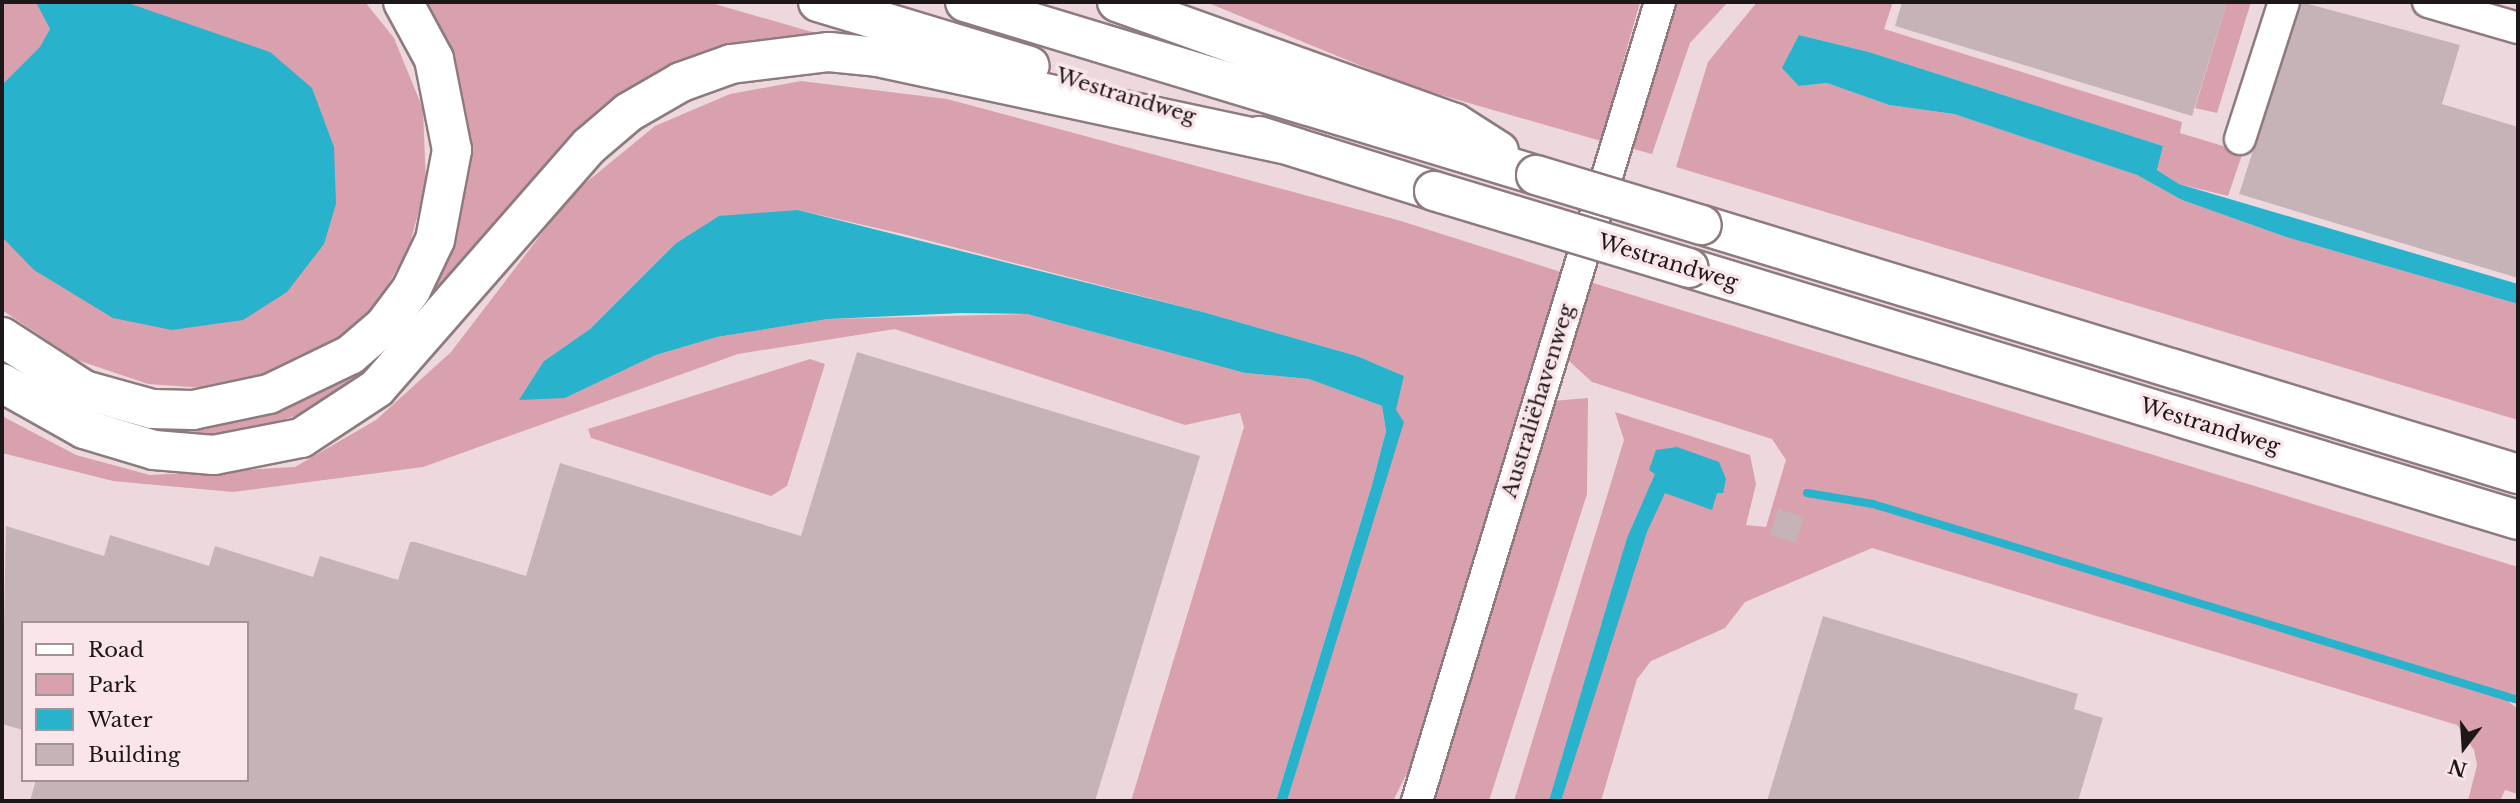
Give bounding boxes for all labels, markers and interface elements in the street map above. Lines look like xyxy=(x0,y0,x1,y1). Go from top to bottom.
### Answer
street label: Westrandweg xyxy=(1053,63,1199,129)
street label: Westrandweg xyxy=(1595,229,1741,295)
street label: Australiëhavenweg xyxy=(1497,301,1579,501)
street label: Westrandweg xyxy=(2137,393,2283,459)
legend xyxy=(21,621,248,782)
text: Road xyxy=(88,637,144,663)
text: Park xyxy=(88,672,137,698)
text: Water xyxy=(88,707,152,733)
north arrow xyxy=(2429,712,2499,782)
text: Building xyxy=(88,742,180,768)
text: N xyxy=(2446,754,2470,781)

